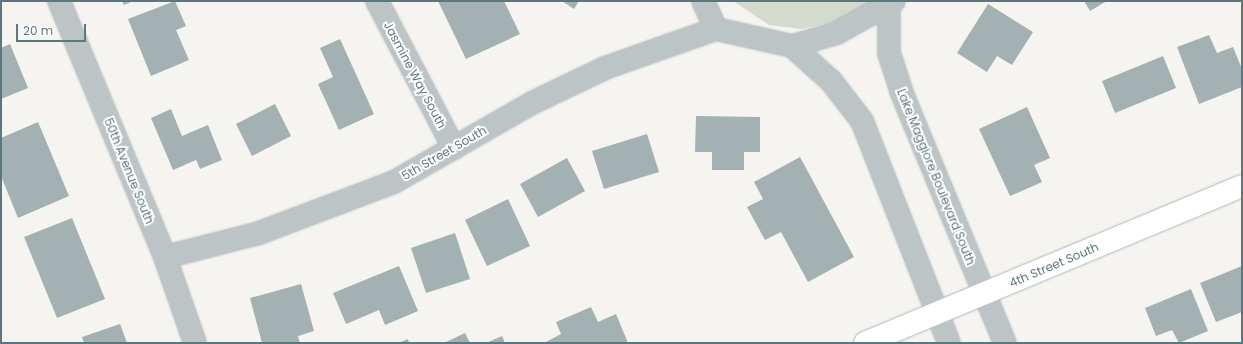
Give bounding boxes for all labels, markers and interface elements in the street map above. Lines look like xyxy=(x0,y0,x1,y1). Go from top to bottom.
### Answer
scale bar xyxy=(18,16,88,42)
street label: Jasmine Way South xyxy=(381,19,449,131)
text: 20 m xyxy=(23,22,53,39)
street label: Lake Maggiore Boulevard South xyxy=(894,87,978,267)
street label: 50th Avenue South xyxy=(101,116,157,226)
street label: 5th Street South xyxy=(399,123,489,183)
street label: 4th Street South xyxy=(1007,240,1101,290)

